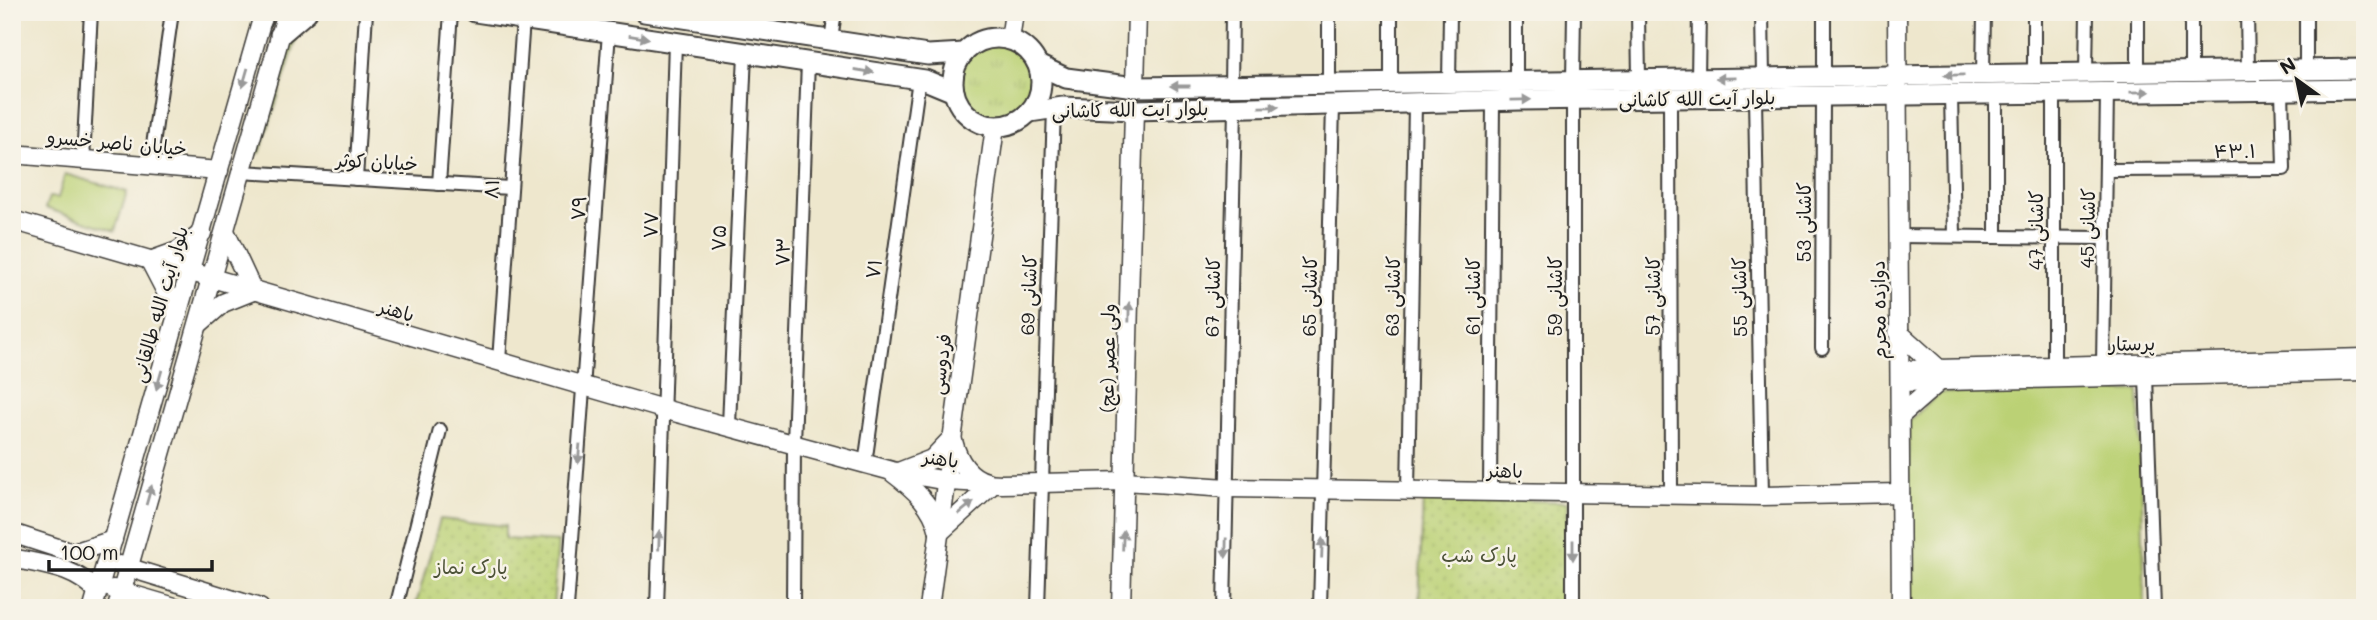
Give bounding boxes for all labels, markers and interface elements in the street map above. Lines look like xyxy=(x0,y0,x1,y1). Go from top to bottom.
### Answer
one-way arrow xyxy=(629,32,651,43)
north arrow xyxy=(2262,46,2332,116)
text: N xyxy=(2275,51,2300,80)
one-way arrow xyxy=(854,66,876,77)
one-way arrow xyxy=(240,68,250,89)
one-way arrow xyxy=(1942,69,1964,80)
one-way arrow xyxy=(1715,73,1737,84)
one-way arrow xyxy=(1169,80,1191,92)
street label: بلوار آیت الله کاشانی xyxy=(1618,84,1776,113)
one-way arrow xyxy=(2130,86,2152,98)
street label: بلوار آیت الله کاشانی xyxy=(1051,95,1209,124)
one-way arrow xyxy=(1510,95,1532,106)
one-way arrow xyxy=(1258,101,1280,113)
street label: خیابان ناصر خسرو xyxy=(44,123,188,161)
street label: ۴۳.۱ xyxy=(2214,138,2256,163)
street label: خیابان کوثر xyxy=(333,146,419,176)
street label: ۸۱ xyxy=(478,178,504,200)
street label: کاشانی 53 xyxy=(1791,182,1817,262)
street label: کاشانی 45 xyxy=(2074,188,2101,268)
street label: کاشانی 47 xyxy=(2023,190,2049,270)
street label: ۷۹ xyxy=(565,194,591,222)
street label: ۷۷ xyxy=(637,211,663,239)
street label: بلوار آیت الله طالقانی xyxy=(125,223,194,385)
street label: ۷۵ xyxy=(705,224,731,252)
street label: ۷۳ xyxy=(769,237,795,267)
street label: کاشانی 69 xyxy=(1014,254,1043,336)
street label: کاشانی 65 xyxy=(1296,255,1323,337)
street label: کاشانی 63 xyxy=(1379,255,1406,337)
street label: کاشانی 59 xyxy=(1542,256,1568,336)
street label: کاشانی 57 xyxy=(1640,256,1666,336)
street label: ۷۱ xyxy=(859,257,887,281)
street label: کاشانی 67 xyxy=(1199,257,1226,337)
street label: کاشانی 61 xyxy=(1460,257,1486,335)
street label: کاشانی 55 xyxy=(1726,257,1753,337)
street label: دوازده محرم xyxy=(1865,260,1894,360)
street label: باهنر xyxy=(374,293,418,327)
one-way arrow xyxy=(1123,301,1135,323)
street label: ولی عصر (عج) xyxy=(1094,303,1121,413)
street label: پرستار xyxy=(2107,330,2155,357)
street label: فردوسی xyxy=(923,332,958,396)
one-way arrow xyxy=(154,370,164,391)
one-way arrow xyxy=(573,443,584,465)
street label: باهنر xyxy=(920,443,960,473)
street label: باهنر xyxy=(1485,457,1523,483)
one-way arrow xyxy=(144,484,155,506)
one-way arrow xyxy=(957,501,974,516)
one-way arrow xyxy=(653,528,665,550)
one-way arrow xyxy=(1117,528,1128,550)
scale bar xyxy=(49,529,212,573)
one-way arrow xyxy=(1220,537,1231,559)
one-way arrow xyxy=(1317,537,1328,559)
text: 100 m xyxy=(60,538,119,565)
one-way arrow xyxy=(1568,539,1579,561)
park label: پارک شب xyxy=(1441,542,1517,568)
park label: پارک نماز xyxy=(432,554,508,580)

